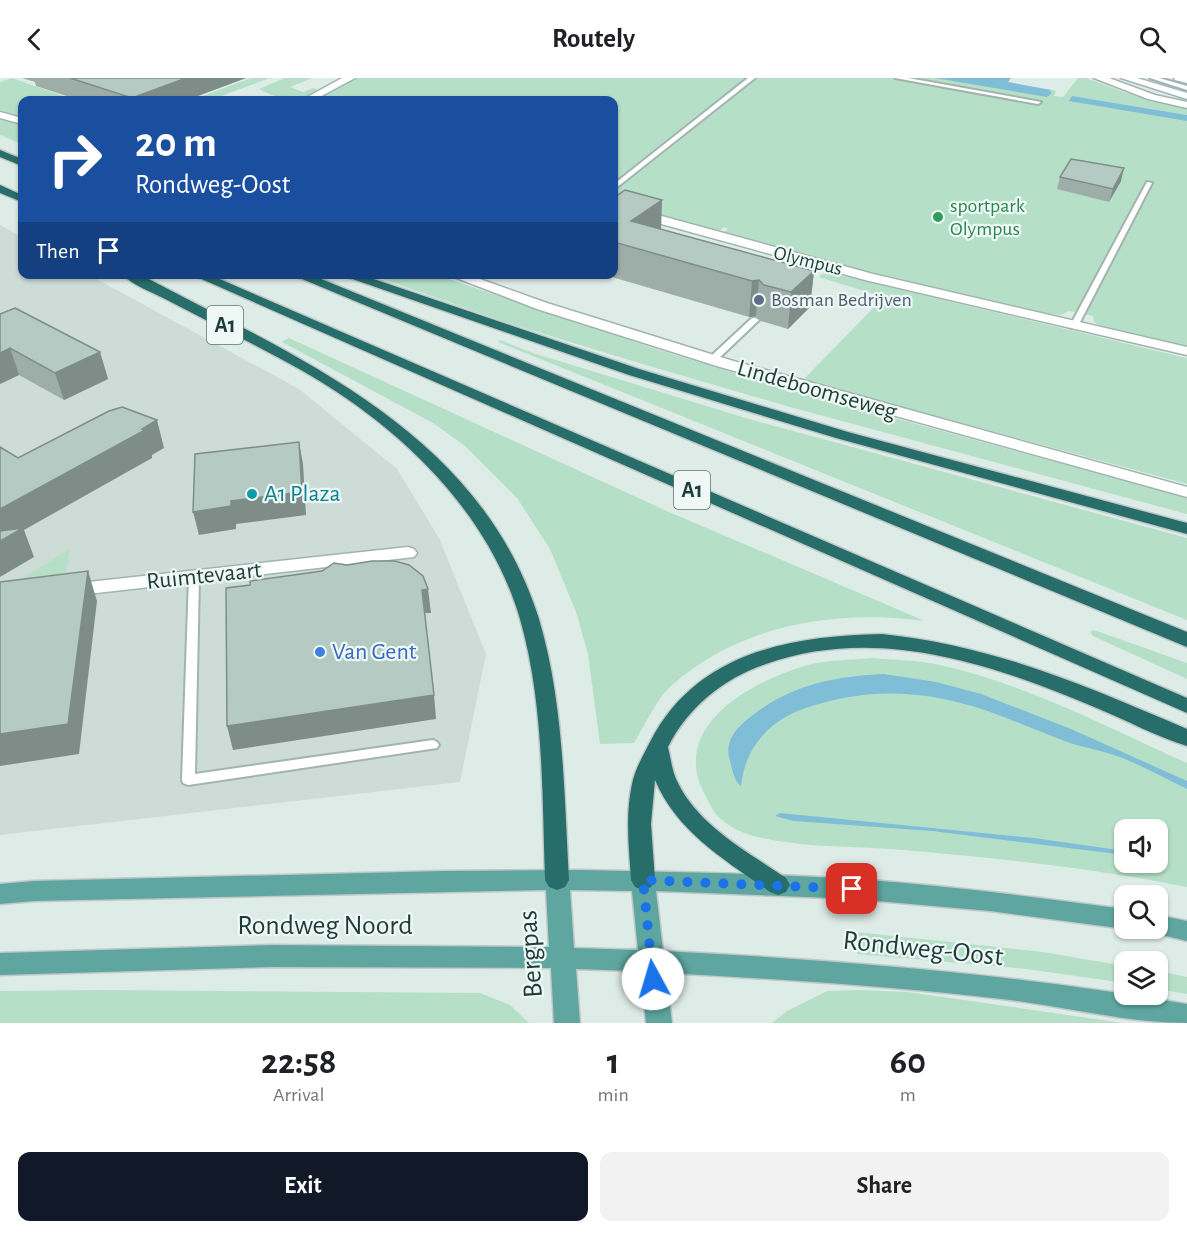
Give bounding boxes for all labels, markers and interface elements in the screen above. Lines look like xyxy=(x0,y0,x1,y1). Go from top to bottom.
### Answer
icon: back xyxy=(18,23,51,56)
icon: search xyxy=(1136,23,1169,56)
text: Routely xyxy=(552,25,635,52)
icon: right xyxy=(36,120,114,198)
text: 20 m xyxy=(135,122,217,164)
text: Rondweg-Oost xyxy=(135,171,290,198)
place label: sportpark Olympus xyxy=(950,196,1025,239)
marker: sportpark Olympus xyxy=(931,210,945,224)
icon: arrive xyxy=(92,234,125,267)
text: Then xyxy=(36,240,80,262)
street label: Olympus xyxy=(772,243,844,279)
place label: Bosman Bedrijven xyxy=(771,290,912,310)
marker: Bosman Bedrijven xyxy=(752,293,766,307)
road number: A1 xyxy=(207,306,243,344)
street label: Lindeboomseweg xyxy=(734,356,900,424)
road number: A1 xyxy=(674,471,710,509)
place label: A1 Plaza xyxy=(264,482,341,506)
marker: A1 Plaza xyxy=(245,487,259,501)
street label: Ruimtevaart xyxy=(145,558,263,594)
place label: Van Gent xyxy=(332,640,417,664)
marker: Van Gent xyxy=(313,645,327,659)
map controls xyxy=(1114,819,1168,1005)
button: sound xyxy=(1114,819,1168,873)
pin xyxy=(826,863,877,914)
icon: arrive xyxy=(835,872,868,905)
button: search xyxy=(1114,885,1168,939)
street label: Bergpas xyxy=(514,909,548,999)
street label: Rondweg Noord xyxy=(237,912,413,940)
street label: Rondweg-Oost xyxy=(841,927,1005,971)
position arrow xyxy=(621,947,685,1011)
button: layers xyxy=(1114,951,1168,1005)
text: 22:58 xyxy=(261,1044,337,1080)
text: 1 xyxy=(607,1044,620,1080)
text: 60 xyxy=(890,1044,926,1080)
text: Arrival xyxy=(273,1085,324,1105)
text: min xyxy=(598,1085,629,1105)
text: m xyxy=(900,1085,916,1105)
button: Exit xyxy=(18,1152,588,1221)
button: Share xyxy=(600,1152,1169,1221)

